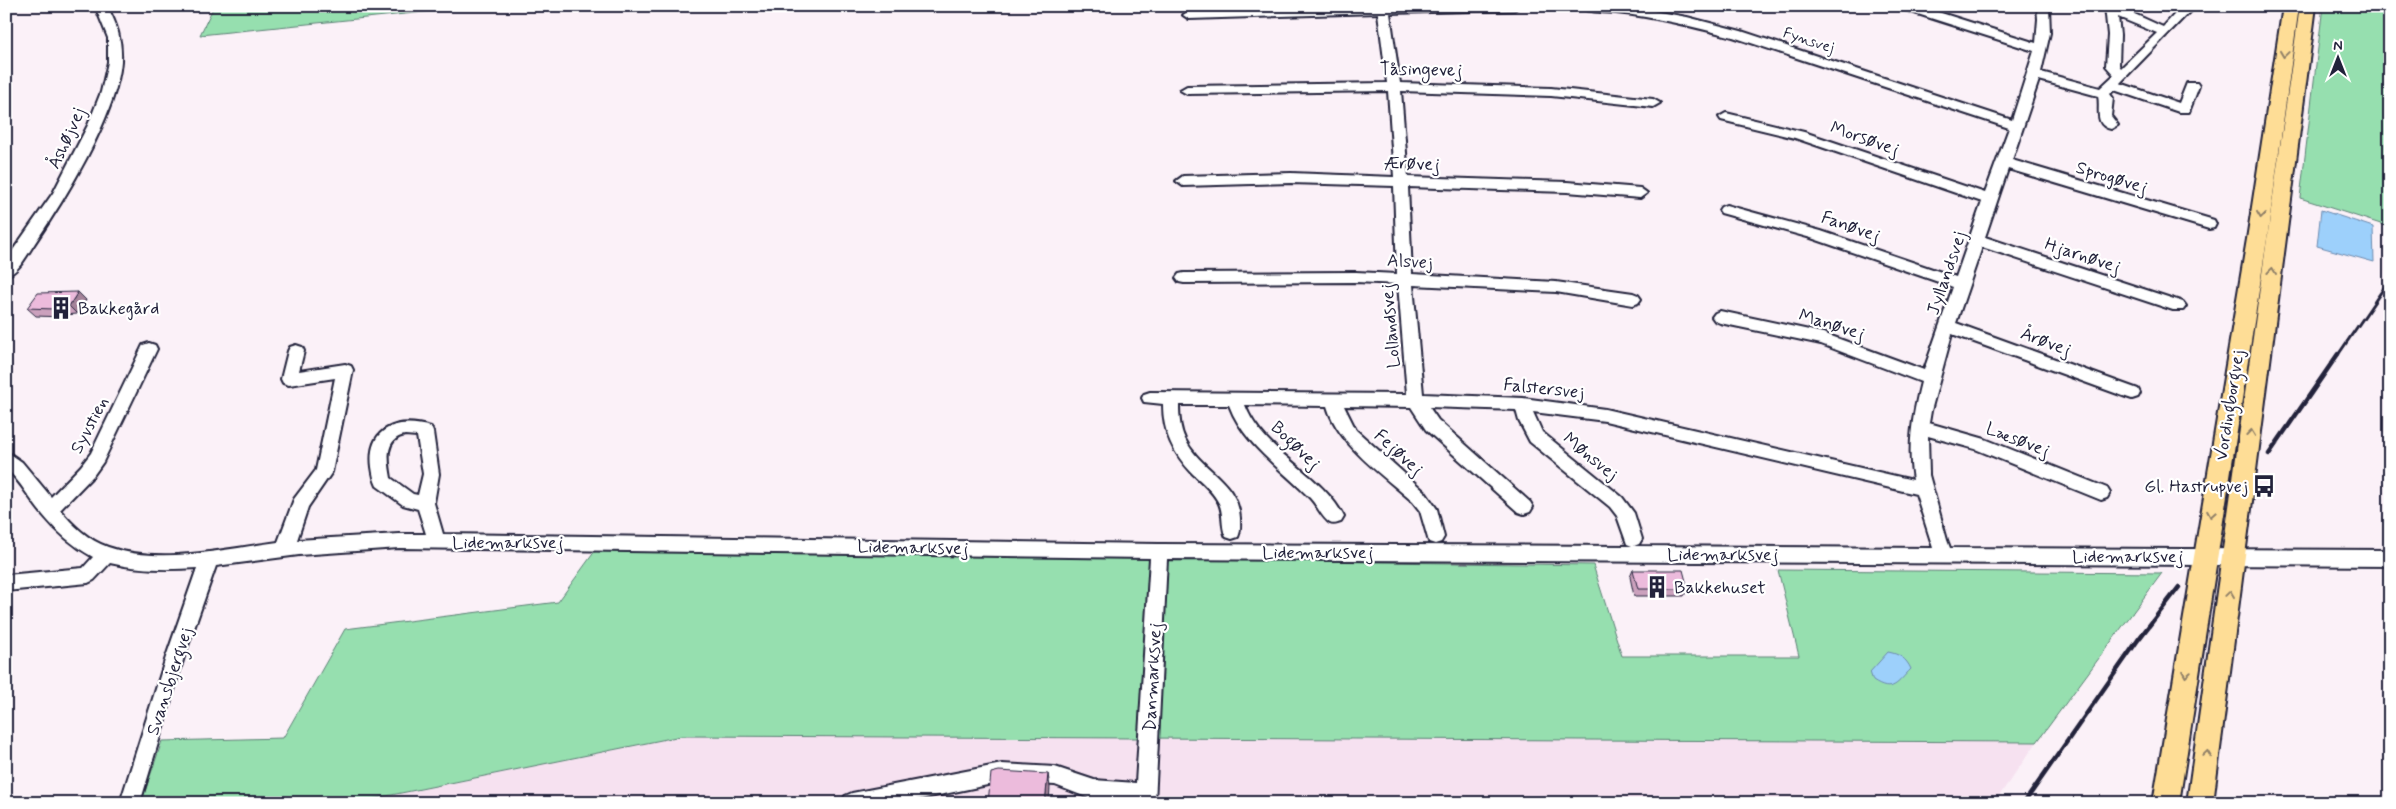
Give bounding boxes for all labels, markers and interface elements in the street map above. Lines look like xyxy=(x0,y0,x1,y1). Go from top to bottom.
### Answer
street label: Fynsvej xyxy=(1780,23,1837,59)
north arrow xyxy=(2314,32,2364,82)
text: N xyxy=(2333,37,2343,55)
one-way arrow xyxy=(2279,51,2290,59)
street label: Tåsingevej xyxy=(1379,57,1463,84)
street label: Åshøjvej xyxy=(42,104,92,173)
street label: Morsøvej xyxy=(1827,116,1902,162)
street label: Ærøvej xyxy=(1383,151,1440,177)
street label: Sprogøvej xyxy=(2073,156,2150,200)
street label: Fanøvej xyxy=(1818,206,1883,248)
one-way arrow xyxy=(2256,211,2266,220)
street label: Jyllandsvej xyxy=(1921,228,1972,318)
street label: Hjarnøvej xyxy=(2042,232,2124,279)
street label: Alsvej xyxy=(1386,249,1434,275)
one-way arrow xyxy=(2266,267,2277,275)
street label: Lollandsvej xyxy=(1375,283,1407,369)
building icon: Bakkegård xyxy=(48,295,74,321)
place label: Bakkegård xyxy=(78,297,159,321)
street label: Manøvej xyxy=(1796,304,1868,346)
street label: Årøvej xyxy=(2017,322,2074,362)
street label: Vordingborgvej xyxy=(2209,348,2253,463)
street label: Falstersvej xyxy=(1502,373,1585,405)
street label: Syvstien xyxy=(65,393,115,458)
street label: Bogøvej xyxy=(1264,416,1325,477)
street label: Læsøvej xyxy=(1982,417,2053,463)
street label: Fejøvej xyxy=(1368,424,1428,481)
street label: Mønsvej xyxy=(1558,427,1623,487)
one-way arrow xyxy=(2245,428,2256,436)
bus stop icon: Gl. Hastrupvej xyxy=(2251,473,2277,499)
place label: Gl. Hastrupvej xyxy=(2144,475,2248,499)
one-way arrow xyxy=(2207,509,2217,518)
street label: Lidemarksvej xyxy=(452,531,564,555)
street label: Lidemarksvej xyxy=(857,535,969,561)
street label: Lidemarksvej xyxy=(1262,541,1374,565)
street label: Lidemarksvej xyxy=(1667,543,1779,567)
street label: Lidemarksvej xyxy=(2072,545,2184,569)
building icon: Bakkehuset xyxy=(1644,574,1670,600)
place label: Bakkehuset xyxy=(1674,576,1766,600)
one-way arrow xyxy=(2224,589,2235,597)
street label: Danmarksvej xyxy=(1138,622,1168,732)
street label: Svansbjergvej xyxy=(141,624,201,739)
one-way arrow xyxy=(2181,670,2191,679)
one-way arrow xyxy=(2201,750,2212,758)

